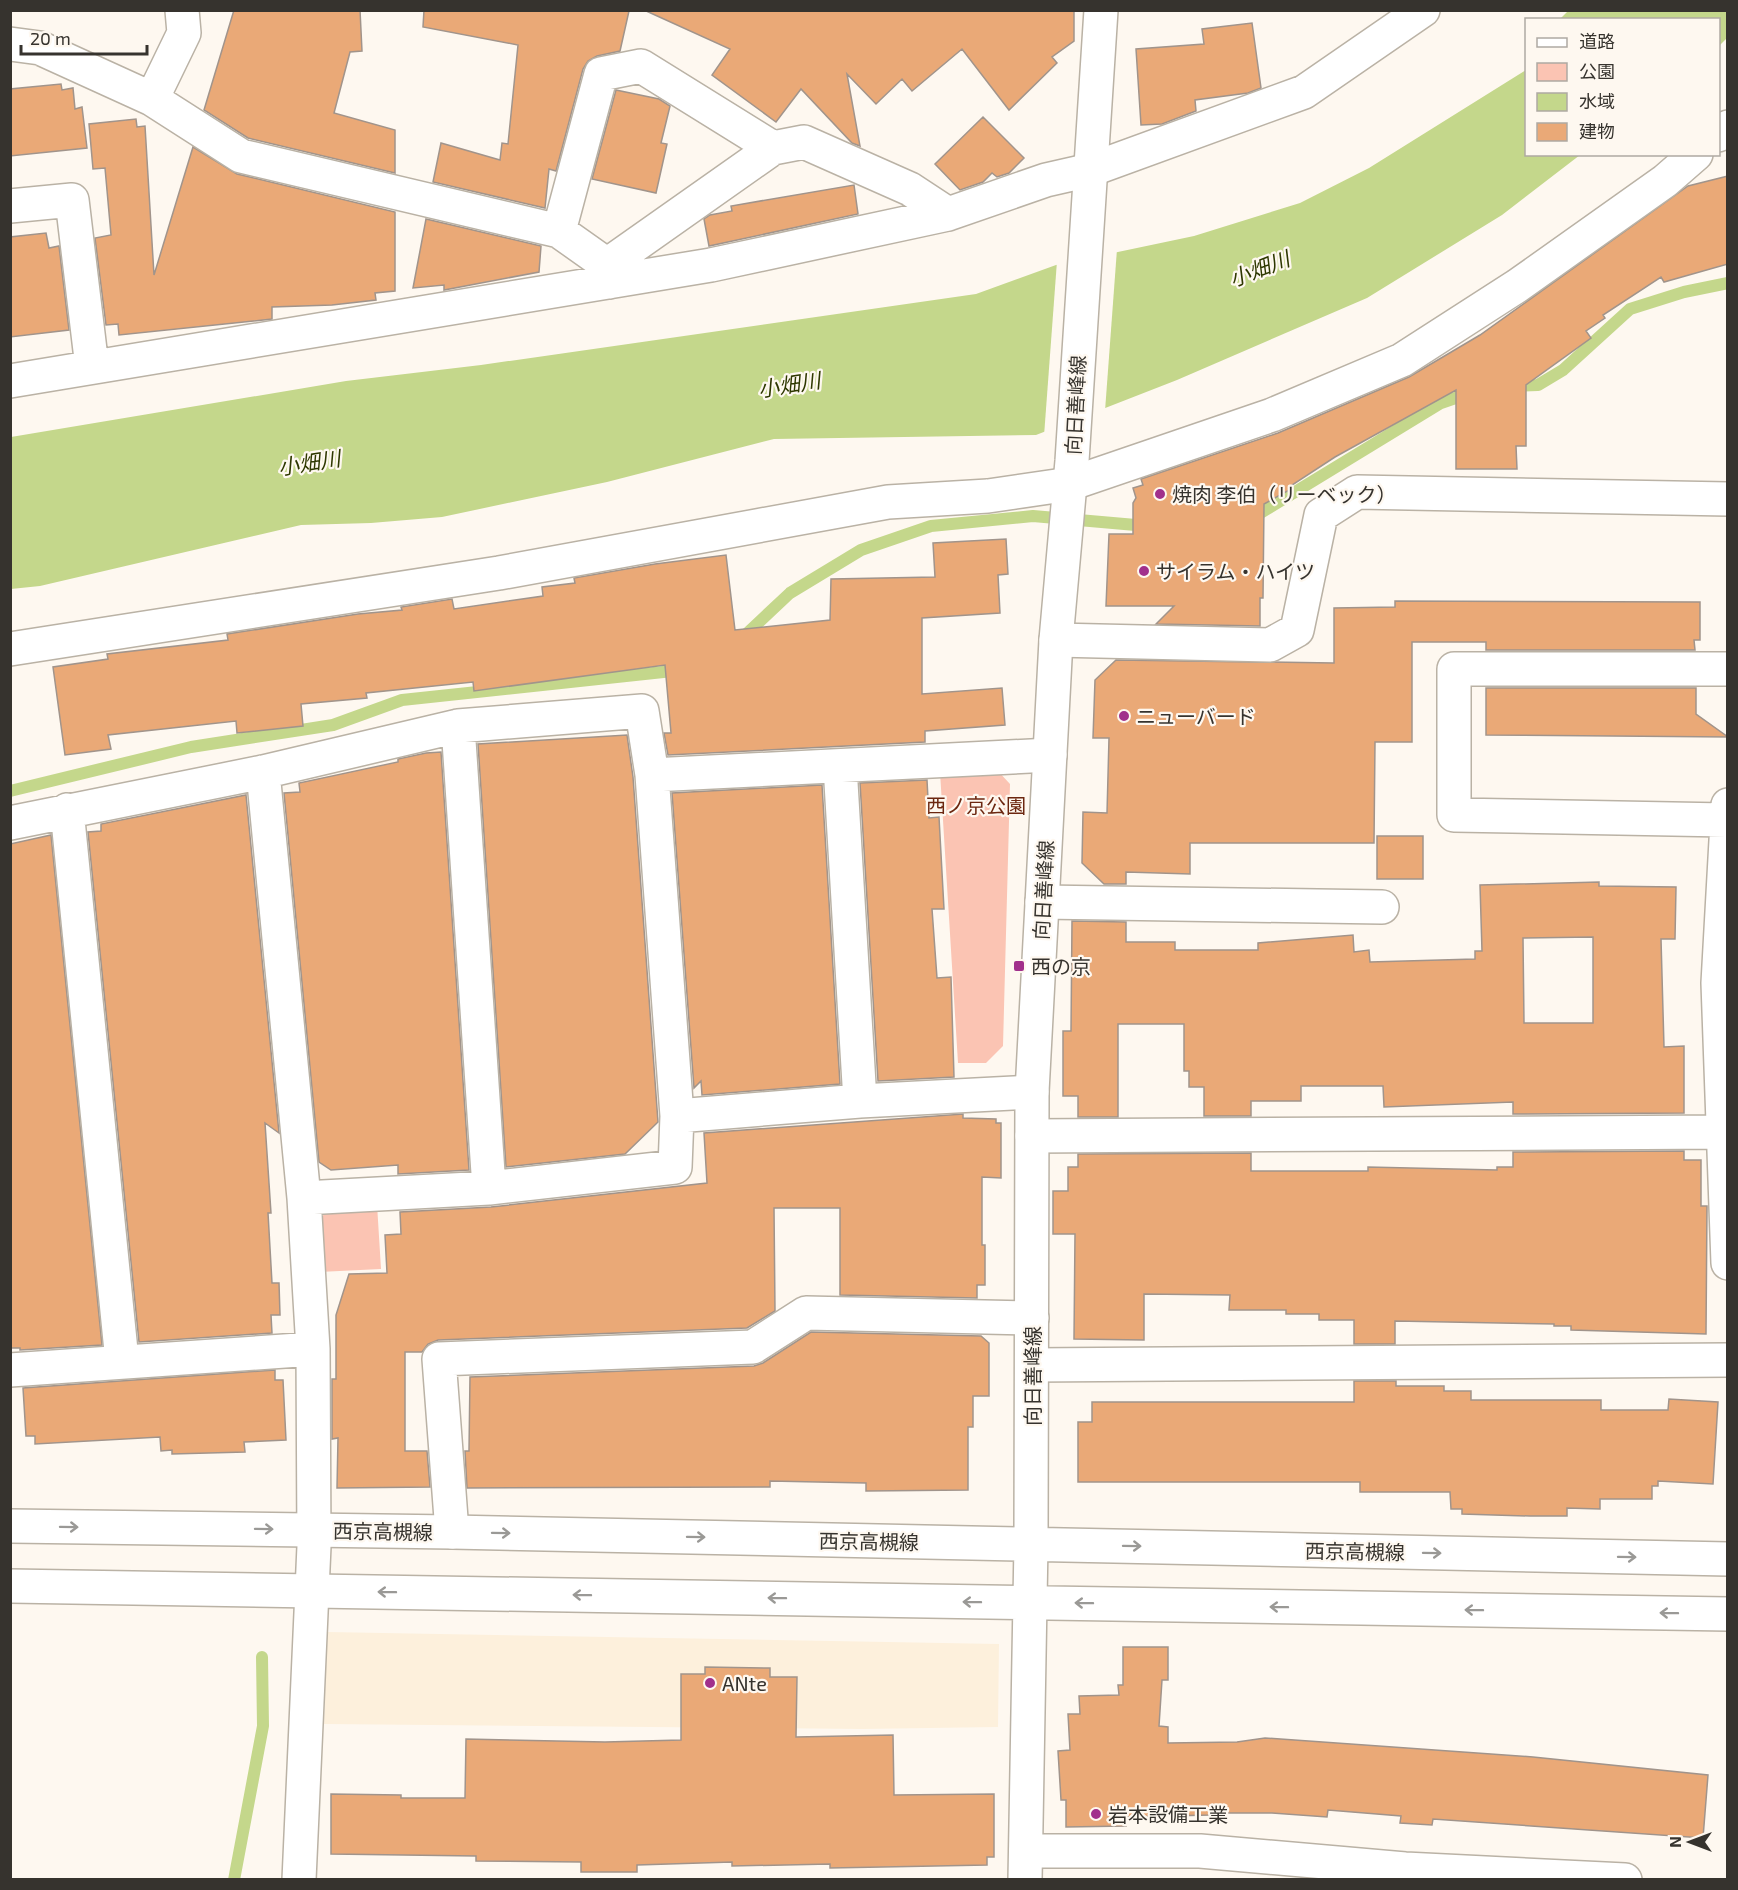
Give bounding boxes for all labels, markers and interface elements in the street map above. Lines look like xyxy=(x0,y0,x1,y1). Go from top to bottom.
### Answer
scale bar xyxy=(21,18,147,56)
legend xyxy=(1525,18,1720,156)
text: 20 m xyxy=(30,27,71,49)
text: 道路 xyxy=(1579,30,1615,52)
text: 公園 xyxy=(1579,60,1615,82)
text: 水域 xyxy=(1579,90,1615,112)
text: 建物 xyxy=(1579,120,1615,142)
water label: 小畑川 xyxy=(1225,244,1295,291)
street label: 向日善峰線 xyxy=(1060,354,1090,456)
water label: 小畑川 xyxy=(756,366,824,401)
water label: 小畑川 xyxy=(276,444,344,479)
place label: 焼肉 李伯（リーベック） xyxy=(1172,482,1396,506)
marker: 焼肉 李伯（リーベック） xyxy=(1153,487,1167,501)
place label: サイラム・ハイツ xyxy=(1156,559,1315,583)
marker: サイラム・ハイツ xyxy=(1137,564,1151,578)
place label: ニューバード xyxy=(1136,704,1256,728)
marker: ニューバード xyxy=(1117,709,1131,723)
park label: 西ノ京公園 xyxy=(926,793,1026,817)
street label: 向日善峰線 xyxy=(1028,839,1058,941)
place label: 西の京 xyxy=(1031,954,1091,978)
marker: 西の京 xyxy=(1012,959,1026,973)
street label: 向日善峰線 xyxy=(1020,1326,1044,1426)
street label: 西京高槻線 xyxy=(333,1518,433,1544)
one-way arrow xyxy=(58,1521,78,1533)
one-way arrow xyxy=(253,1523,273,1535)
one-way arrow xyxy=(490,1527,510,1539)
street label: 西京高槻線 xyxy=(819,1528,919,1554)
one-way arrow xyxy=(685,1531,705,1543)
street label: 西京高槻線 xyxy=(1305,1538,1405,1564)
one-way arrow xyxy=(1121,1540,1141,1552)
one-way arrow xyxy=(1421,1547,1441,1558)
one-way arrow xyxy=(1616,1551,1636,1563)
one-way arrow xyxy=(378,1586,398,1598)
one-way arrow xyxy=(573,1589,593,1601)
one-way arrow xyxy=(768,1593,788,1604)
one-way arrow xyxy=(963,1596,983,1607)
one-way arrow xyxy=(1075,1598,1095,1609)
one-way arrow xyxy=(1270,1601,1290,1613)
one-way arrow xyxy=(1465,1604,1485,1616)
one-way arrow xyxy=(1660,1607,1680,1619)
place label: ANte xyxy=(722,1671,767,1695)
marker: ANte xyxy=(703,1676,717,1690)
place label: 岩本設備工業 xyxy=(1108,1802,1228,1826)
marker: 岩本設備工業 xyxy=(1089,1807,1103,1821)
north arrow xyxy=(1660,1812,1720,1872)
text: N xyxy=(1665,1836,1684,1848)

